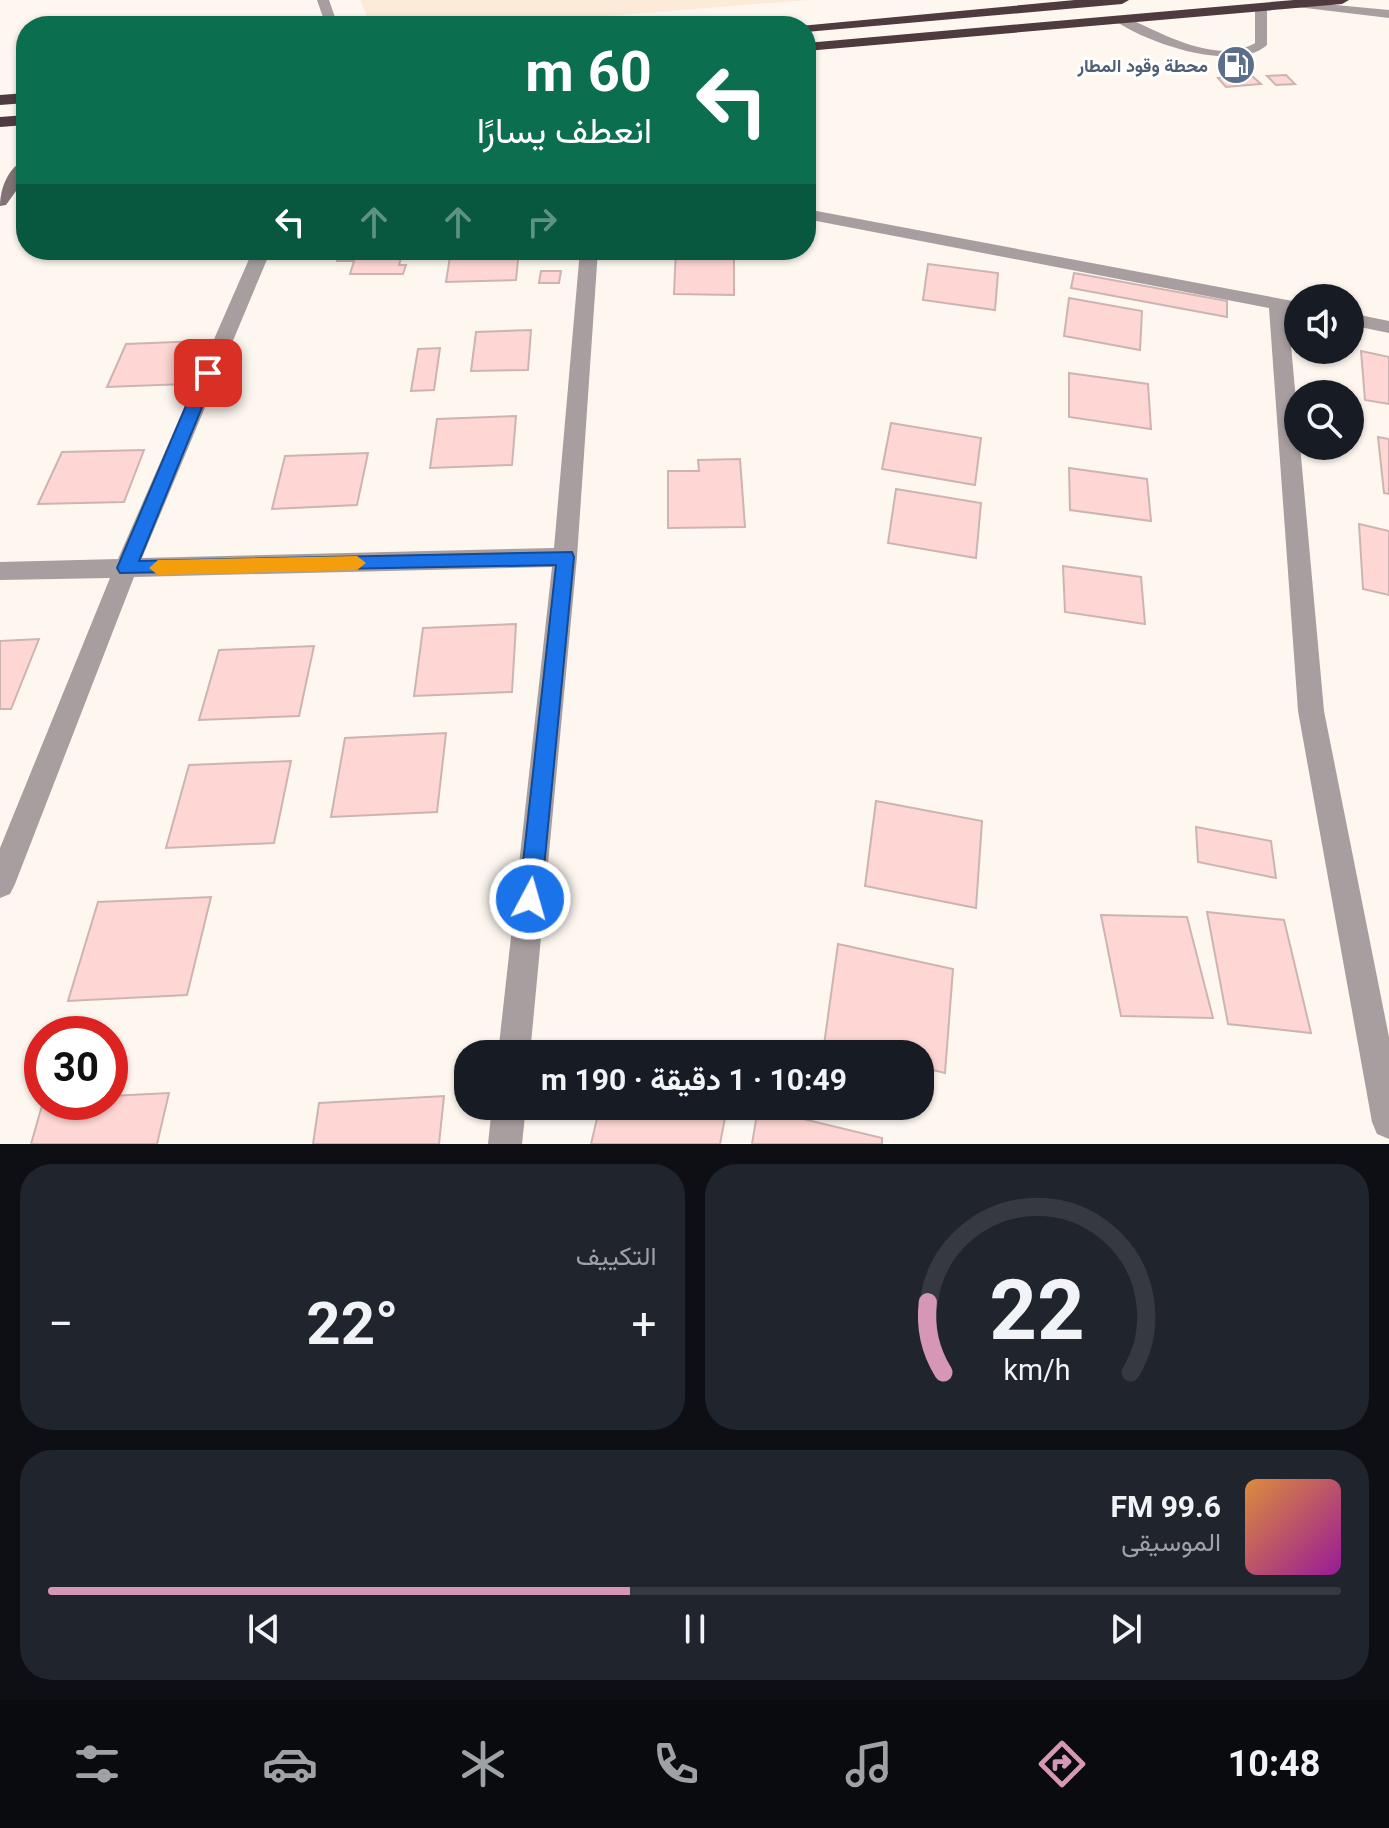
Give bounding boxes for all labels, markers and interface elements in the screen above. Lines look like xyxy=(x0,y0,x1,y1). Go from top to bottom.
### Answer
text: 60 m xyxy=(525,39,652,105)
fuel station icon: محطة وقود المطار xyxy=(1215,44,1257,86)
icon: left xyxy=(680,48,784,152)
place label: محطة وقود المطار xyxy=(1076,55,1208,77)
text: انعطف يسارًا xyxy=(477,110,652,152)
icon: left xyxy=(268,200,312,244)
icon: ahead xyxy=(352,200,396,244)
icon: ahead xyxy=(436,200,480,244)
icon: right xyxy=(520,200,564,244)
map controls xyxy=(1284,284,1364,460)
button: sound xyxy=(1284,284,1364,364)
pin xyxy=(174,339,242,407)
icon: arrive xyxy=(186,351,230,395)
button: search xyxy=(1284,380,1364,460)
position arrow xyxy=(488,857,572,941)
speed limit sign: 30 xyxy=(24,1016,128,1120)
text: 10:49 · 1 دقيقة · 190 m xyxy=(541,1062,847,1097)
text: التكييف xyxy=(576,1241,657,1271)
text: 22 xyxy=(989,1262,1084,1359)
text: 22° xyxy=(306,1288,398,1359)
text: − xyxy=(48,1298,73,1350)
text: + xyxy=(632,1298,657,1350)
text: km/h xyxy=(1003,1353,1070,1387)
text: 99.6 FM xyxy=(1110,1489,1221,1524)
text: الموسيقى xyxy=(1121,1527,1221,1557)
icon: previous xyxy=(242,1607,286,1651)
icon: pause xyxy=(673,1607,717,1651)
icon: next xyxy=(1104,1607,1148,1651)
icon: filters xyxy=(69,1736,125,1792)
icon: car xyxy=(262,1736,318,1792)
icon: climate xyxy=(455,1736,511,1792)
icon: phone xyxy=(648,1736,704,1792)
icon: music xyxy=(841,1736,897,1792)
icon: directions xyxy=(1034,1736,1090,1792)
text: 10:48 xyxy=(1228,1743,1320,1785)

